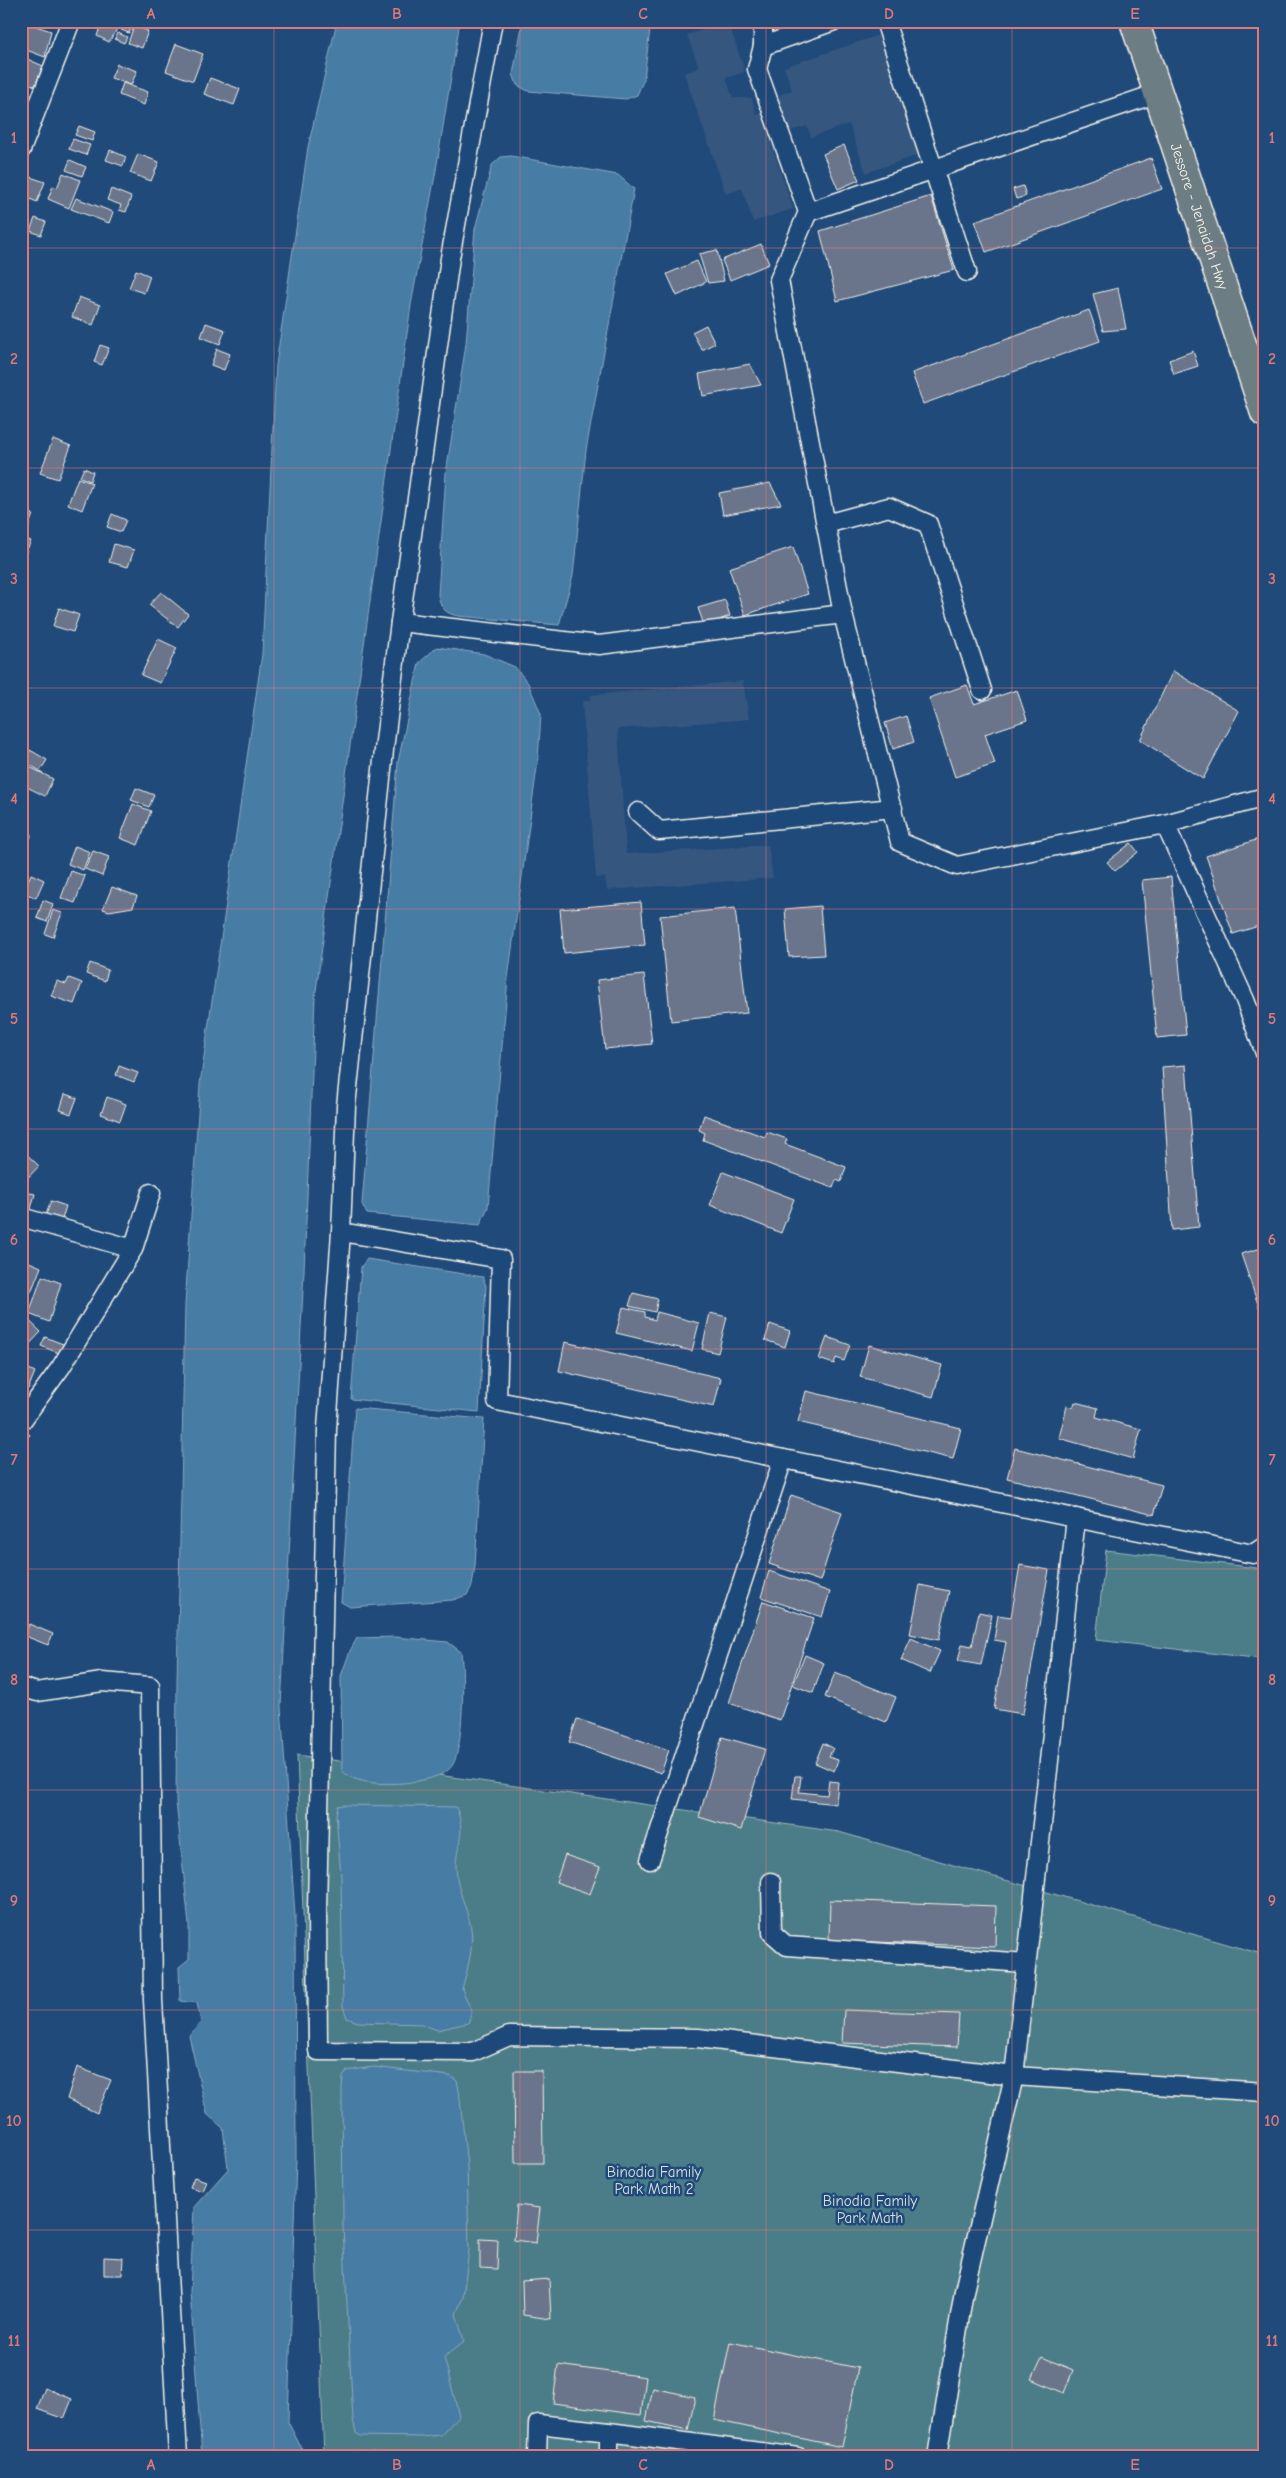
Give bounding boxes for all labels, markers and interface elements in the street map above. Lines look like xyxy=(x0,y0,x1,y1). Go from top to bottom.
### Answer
text: A xyxy=(147,5,156,23)
text: B xyxy=(392,5,402,23)
text: C xyxy=(638,5,648,23)
text: D xyxy=(884,5,894,23)
text: E xyxy=(1130,5,1140,23)
text: 1 xyxy=(11,129,17,147)
text: 1 xyxy=(1269,129,1275,147)
street label: Jessore - Jenaidah Hwy xyxy=(1166,141,1232,292)
text: 2 xyxy=(10,350,18,368)
text: 2 xyxy=(1268,350,1276,368)
text: 3 xyxy=(10,570,18,588)
text: 3 xyxy=(1268,570,1276,588)
text: 4 xyxy=(10,790,18,808)
text: 4 xyxy=(1268,790,1276,808)
text: 5 xyxy=(10,1010,18,1028)
text: 5 xyxy=(1268,1010,1276,1028)
text: 6 xyxy=(10,1231,18,1249)
text: 6 xyxy=(1268,1231,1276,1249)
text: 7 xyxy=(10,1451,18,1469)
text: 7 xyxy=(1268,1451,1276,1469)
text: 8 xyxy=(10,1671,18,1689)
text: 8 xyxy=(1268,1671,1276,1689)
text: 9 xyxy=(10,1892,18,1910)
text: 9 xyxy=(1268,1892,1276,1910)
text: 10 xyxy=(6,2112,22,2130)
text: 10 xyxy=(1264,2112,1280,2130)
park label: Binodia Family Park Math 2 xyxy=(607,2163,701,2198)
park label: Binodia Family Park Math xyxy=(823,2192,917,2227)
text: 11 xyxy=(8,2332,20,2350)
text: 11 xyxy=(1266,2332,1278,2350)
text: A xyxy=(147,2456,156,2474)
text: B xyxy=(392,2456,402,2474)
text: C xyxy=(638,2456,648,2474)
text: D xyxy=(884,2456,894,2474)
text: E xyxy=(1130,2456,1140,2474)

